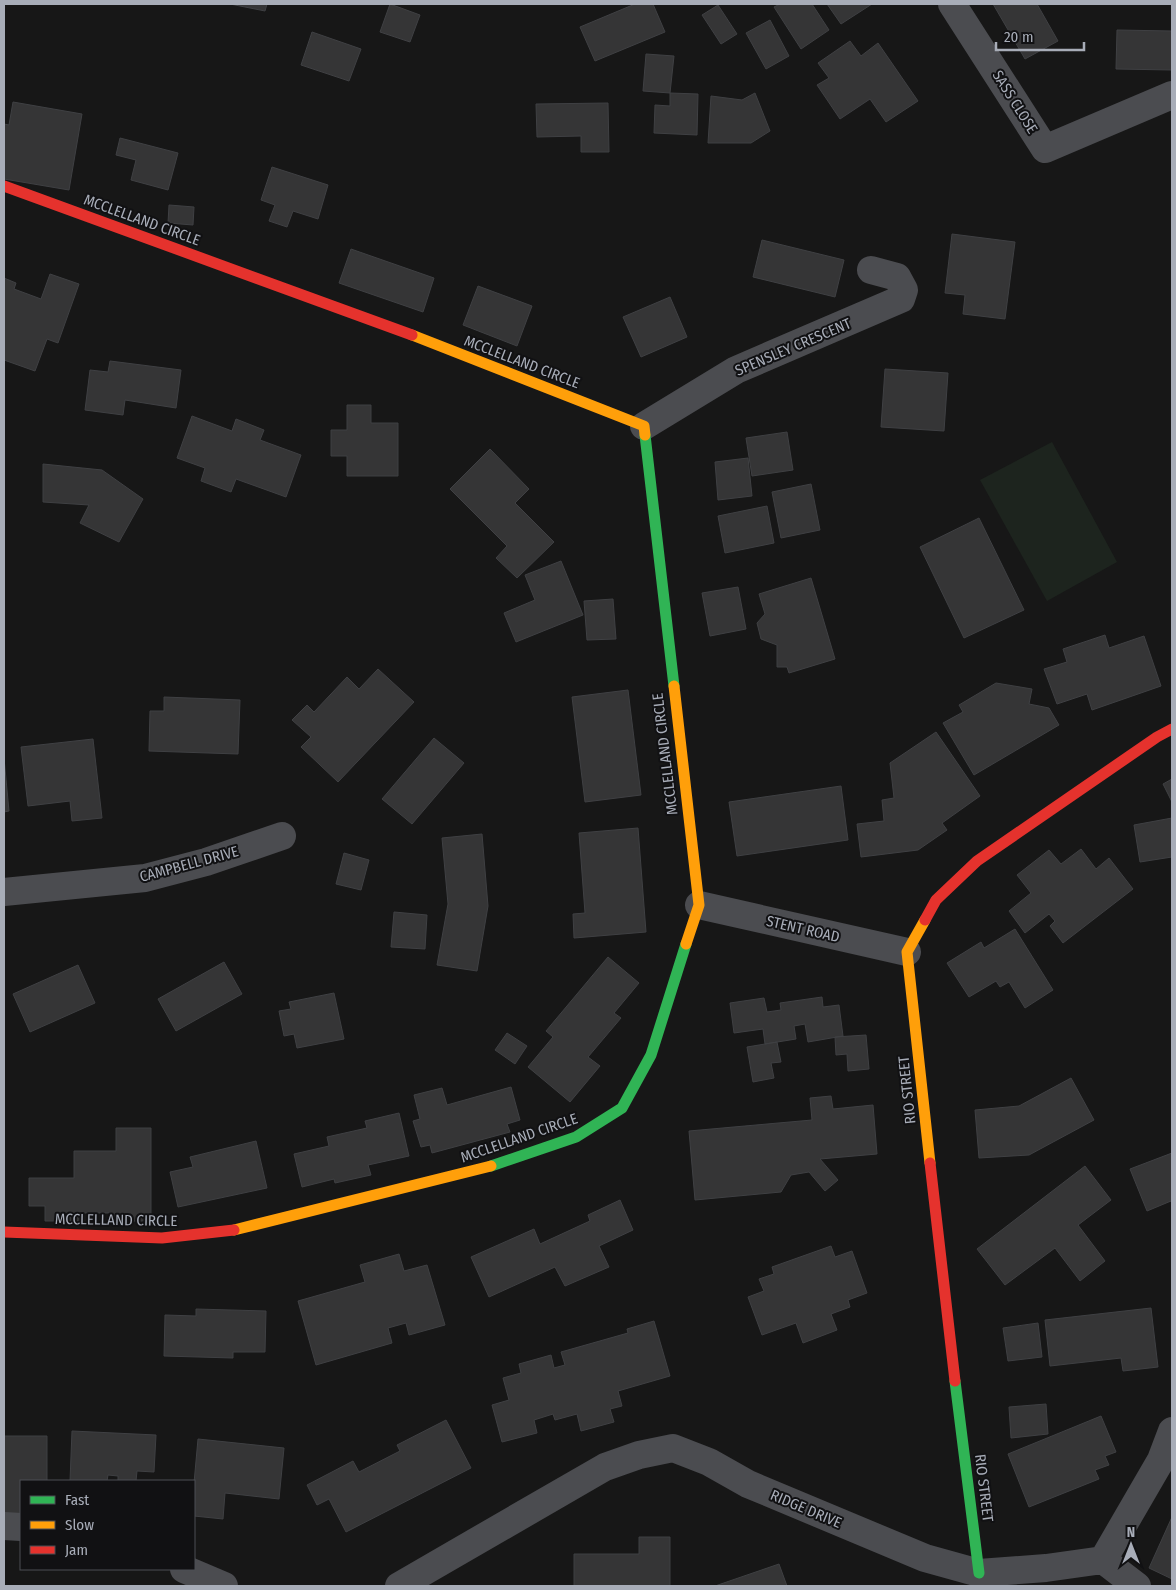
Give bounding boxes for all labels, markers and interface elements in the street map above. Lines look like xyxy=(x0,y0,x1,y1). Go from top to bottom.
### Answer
scale bar xyxy=(996,20,1084,52)
text: 20 m xyxy=(1004,28,1034,46)
street label: SASS CLOSE xyxy=(989,67,1041,137)
street label: MCCLELLAND CIRCLE xyxy=(81,191,203,249)
street label: SPENSLEY CRESCENT xyxy=(732,314,854,380)
street label: MCCLELLAND CIRCLE xyxy=(462,332,582,392)
street label: MCCLELLAND CIRCLE xyxy=(649,692,681,816)
street label: CAMPBELL DRIVE xyxy=(138,842,240,886)
street label: STENT ROAD xyxy=(765,912,841,946)
street label: RIO STREET xyxy=(894,1055,920,1125)
street label: MCCLELLAND CIRCLE xyxy=(458,1110,580,1166)
street label: MCCLELLAND CIRCLE xyxy=(55,1210,177,1230)
street label: RIO STREET xyxy=(971,1453,997,1523)
legend xyxy=(20,1480,195,1570)
street label: RIDGE DRIVE xyxy=(768,1486,844,1532)
text: Fast xyxy=(65,1491,89,1509)
text: Slow xyxy=(65,1516,94,1534)
north arrow xyxy=(1106,1520,1156,1570)
text: N xyxy=(1127,1524,1135,1541)
text: Jam xyxy=(65,1541,88,1559)

